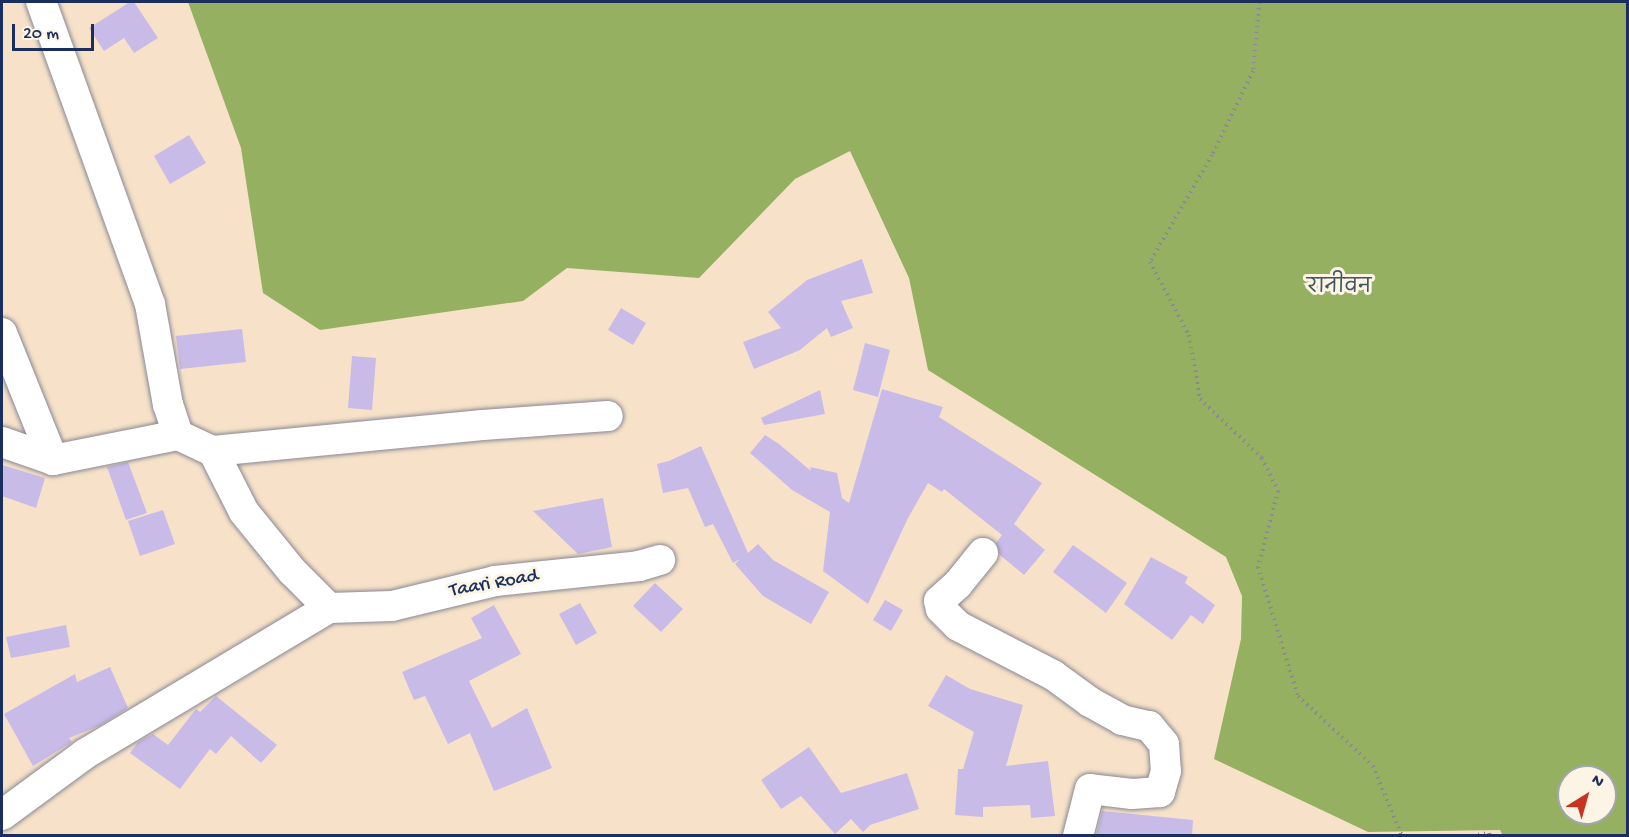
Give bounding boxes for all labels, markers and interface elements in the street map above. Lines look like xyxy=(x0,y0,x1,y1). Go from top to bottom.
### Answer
scale bar xyxy=(15,12,98,50)
text: 20 m xyxy=(23,24,59,45)
park label: रानीवन xyxy=(1307,276,1371,300)
street label: Taari Road xyxy=(448,564,540,604)
north arrow xyxy=(1557,765,1617,825)
text: N xyxy=(1587,771,1607,793)

